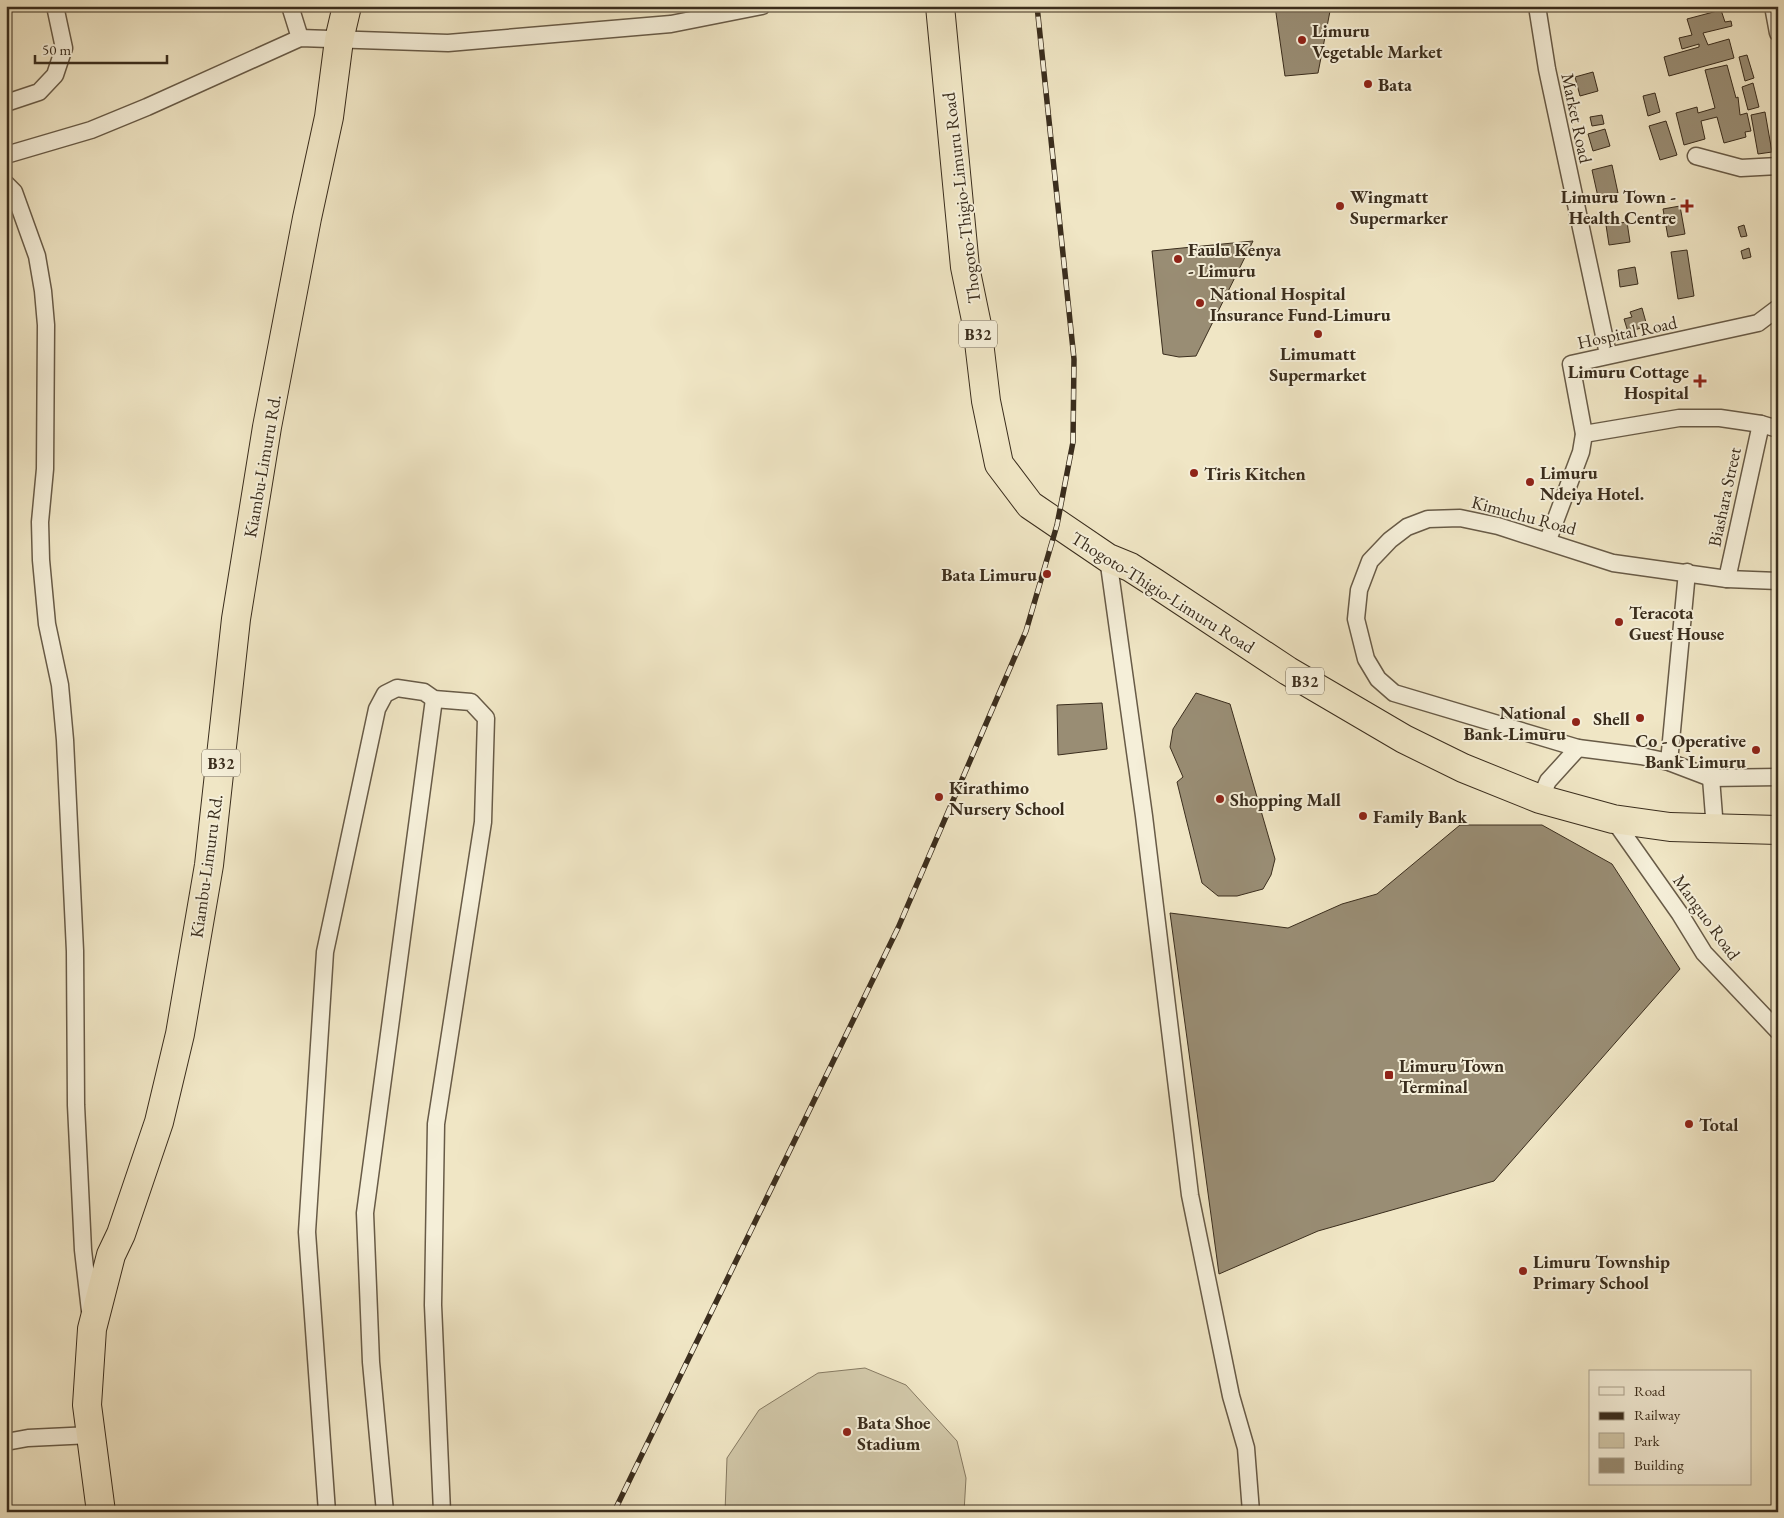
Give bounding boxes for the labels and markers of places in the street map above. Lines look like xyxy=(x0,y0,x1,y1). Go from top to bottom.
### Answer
place label: Limuru Vegetable Market xyxy=(1312,19,1443,63)
marker: Limuru Vegetable Market xyxy=(1296,34,1308,46)
place label: Bata xyxy=(1378,73,1412,96)
marker: Bata xyxy=(1362,78,1374,90)
place label: Wingmatt Supermarker xyxy=(1350,185,1449,229)
place label: Limuru Town - Health Centre xyxy=(1561,185,1676,229)
marker: Limuru Town - Health Centre xyxy=(1680,199,1694,213)
marker: Wingmatt Supermarker xyxy=(1334,200,1346,212)
place label: Faulu Kenya - Limuru xyxy=(1188,238,1281,282)
marker: Faulu Kenya - Limuru xyxy=(1172,253,1184,265)
place label: National Hospital Insurance Fund-Limuru xyxy=(1210,282,1391,326)
marker: National Hospital Insurance Fund-Limuru xyxy=(1194,297,1206,309)
marker: Limumatt Supermarket xyxy=(1312,328,1324,340)
place label: Limumatt Supermarket xyxy=(1269,342,1367,386)
place label: Limuru Cottage Hospital xyxy=(1568,360,1689,404)
marker: Limuru Cottage Hospital xyxy=(1693,374,1707,388)
place label: Limuru Ndeiya Hotel. xyxy=(1540,461,1644,505)
place label: Tiris Kitchen xyxy=(1204,462,1306,485)
marker: Tiris Kitchen xyxy=(1188,467,1200,479)
marker: Limuru Ndeiya Hotel. xyxy=(1524,476,1536,488)
place label: Bata Limuru xyxy=(941,563,1037,586)
marker: Bata Limuru xyxy=(1041,568,1053,580)
place label: Teracota Guest House xyxy=(1629,601,1725,645)
marker: Teracota Guest House xyxy=(1613,616,1625,628)
place label: National Bank-Limuru xyxy=(1463,701,1566,745)
place label: Shell xyxy=(1593,707,1630,730)
marker: Shell xyxy=(1634,712,1646,724)
marker: National Bank-Limuru xyxy=(1570,716,1582,728)
place label: Co - Operative Bank Limuru xyxy=(1636,729,1746,773)
marker: Co - Operative Bank Limuru xyxy=(1750,744,1762,756)
place label: Kirathimo Nursery School xyxy=(949,776,1065,820)
place label: Shopping Mall xyxy=(1230,788,1341,811)
marker: Kirathimo Nursery School xyxy=(933,791,945,803)
marker: Shopping Mall xyxy=(1214,793,1226,805)
place label: Family Bank xyxy=(1373,805,1468,828)
marker: Family Bank xyxy=(1357,810,1369,822)
place label: Limuru Town Terminal xyxy=(1399,1054,1504,1098)
marker: Limuru Town Terminal xyxy=(1383,1069,1395,1081)
place label: Total xyxy=(1699,1113,1738,1136)
marker: Total xyxy=(1683,1118,1695,1130)
place label: Limuru Township Primary School xyxy=(1533,1250,1670,1294)
marker: Limuru Township Primary School xyxy=(1517,1265,1529,1277)
place label: Bata Shoe Stadium xyxy=(857,1411,931,1455)
marker: Bata Shoe Stadium xyxy=(841,1426,853,1438)

